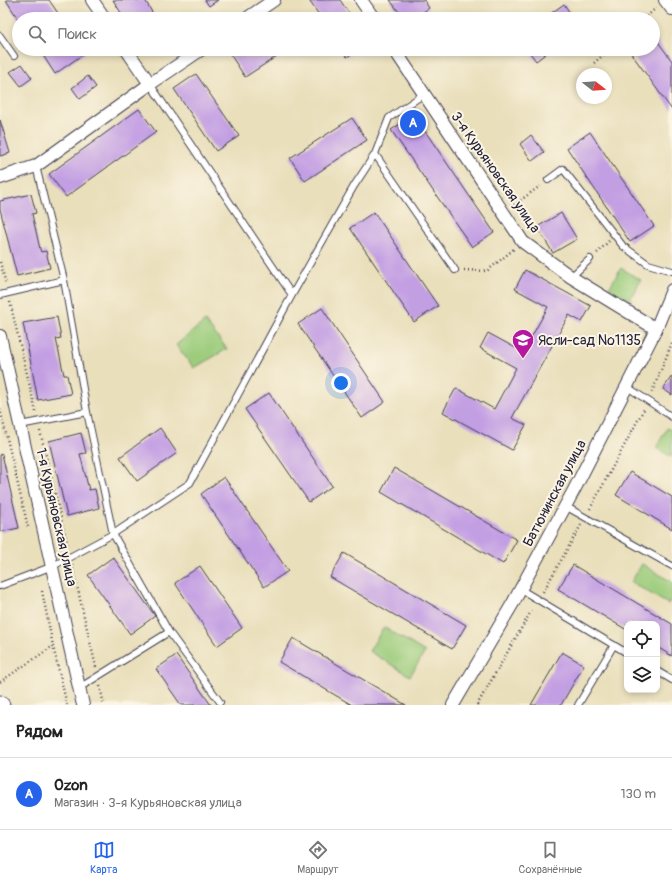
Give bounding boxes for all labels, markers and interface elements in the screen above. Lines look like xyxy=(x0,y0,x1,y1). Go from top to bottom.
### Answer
search box xyxy=(12,12,660,56)
icon: search xyxy=(26,23,48,45)
text: Поиск xyxy=(58,25,97,44)
north arrow xyxy=(576,68,612,104)
pin: A xyxy=(400,108,426,138)
street label: 3-я Курьяновская улица xyxy=(447,109,544,236)
school or university icon: Ясли-сад №1135 xyxy=(510,327,536,360)
place label: Ясли-сад №1135 xyxy=(538,332,641,349)
your location xyxy=(331,373,351,393)
street label: Батюнинская улица xyxy=(519,437,590,549)
street label: 1-я Курьяновская улица xyxy=(32,446,81,588)
map controls xyxy=(624,621,660,693)
button: locate xyxy=(624,621,660,657)
button: layers xyxy=(624,657,660,693)
text: Рядом xyxy=(16,721,63,742)
text: Ozon xyxy=(54,776,88,795)
text: A xyxy=(25,786,33,802)
text: 130 m xyxy=(620,786,656,802)
text: Магазин · 3-я Курьяновская улица xyxy=(54,795,242,811)
tab: Карта xyxy=(90,839,117,876)
tab: Маршрут xyxy=(297,839,339,876)
tab: Сохранённые xyxy=(519,839,582,876)

